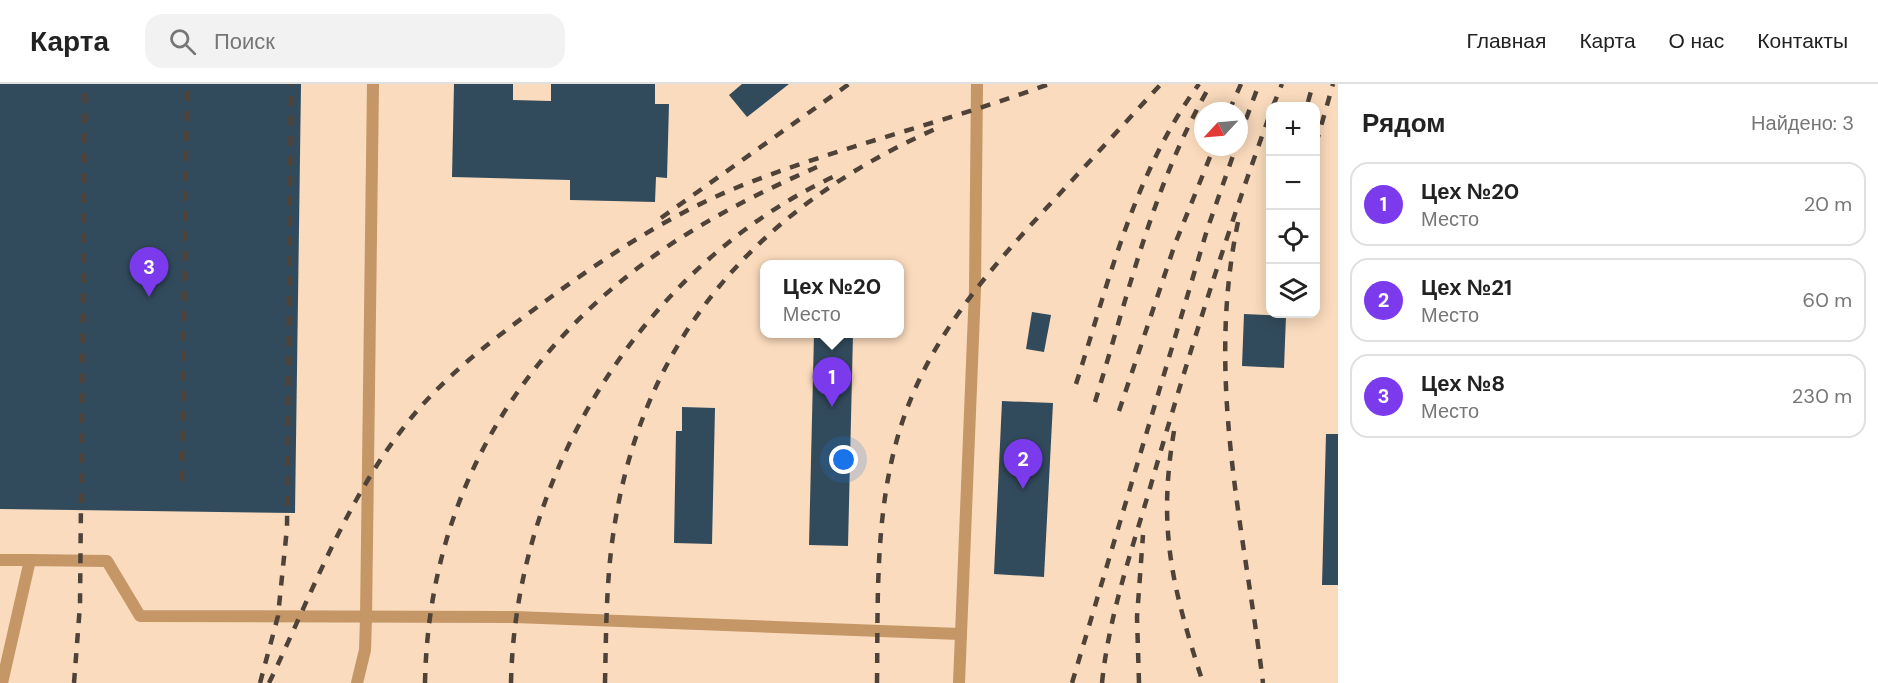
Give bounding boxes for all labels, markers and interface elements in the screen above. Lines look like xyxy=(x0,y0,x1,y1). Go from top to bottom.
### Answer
search box xyxy=(145,14,565,68)
text: Карта xyxy=(30,23,109,60)
icon: search xyxy=(166,25,199,58)
text: Поиск xyxy=(214,27,275,56)
text: Главная xyxy=(1466,27,1546,55)
text: Карта xyxy=(1579,27,1636,55)
text: О нас xyxy=(1669,27,1724,55)
text: Контакты xyxy=(1757,27,1848,55)
north arrow xyxy=(1194,102,1248,156)
map controls xyxy=(1266,102,1320,318)
button: + xyxy=(1266,102,1320,156)
text: Рядом xyxy=(1362,106,1445,140)
text: Найдено: 3 xyxy=(1751,110,1854,136)
button: − xyxy=(1266,156,1320,210)
text: Цех №20 xyxy=(1421,177,1519,206)
text: 1 xyxy=(1380,191,1387,217)
text: 20 m xyxy=(1804,191,1852,217)
text: Место xyxy=(1421,206,1479,232)
button: locate xyxy=(1266,210,1320,264)
pin: 3 xyxy=(130,248,168,297)
popup xyxy=(760,260,904,338)
button: layers xyxy=(1266,264,1320,318)
text: Цех №20 xyxy=(783,272,881,301)
text: Цех №21 xyxy=(1421,273,1512,302)
text: 2 xyxy=(1378,287,1389,313)
text: 60 m xyxy=(1803,287,1852,313)
text: Место xyxy=(783,301,841,327)
text: Место xyxy=(1421,302,1479,328)
pin: 1 xyxy=(812,358,852,407)
text: Цех №8 xyxy=(1421,369,1505,398)
text: 3 xyxy=(1377,383,1390,409)
text: 230 m xyxy=(1792,383,1852,409)
text: Место xyxy=(1421,398,1479,424)
pin: 2 xyxy=(1004,440,1042,489)
your location xyxy=(829,445,858,474)

